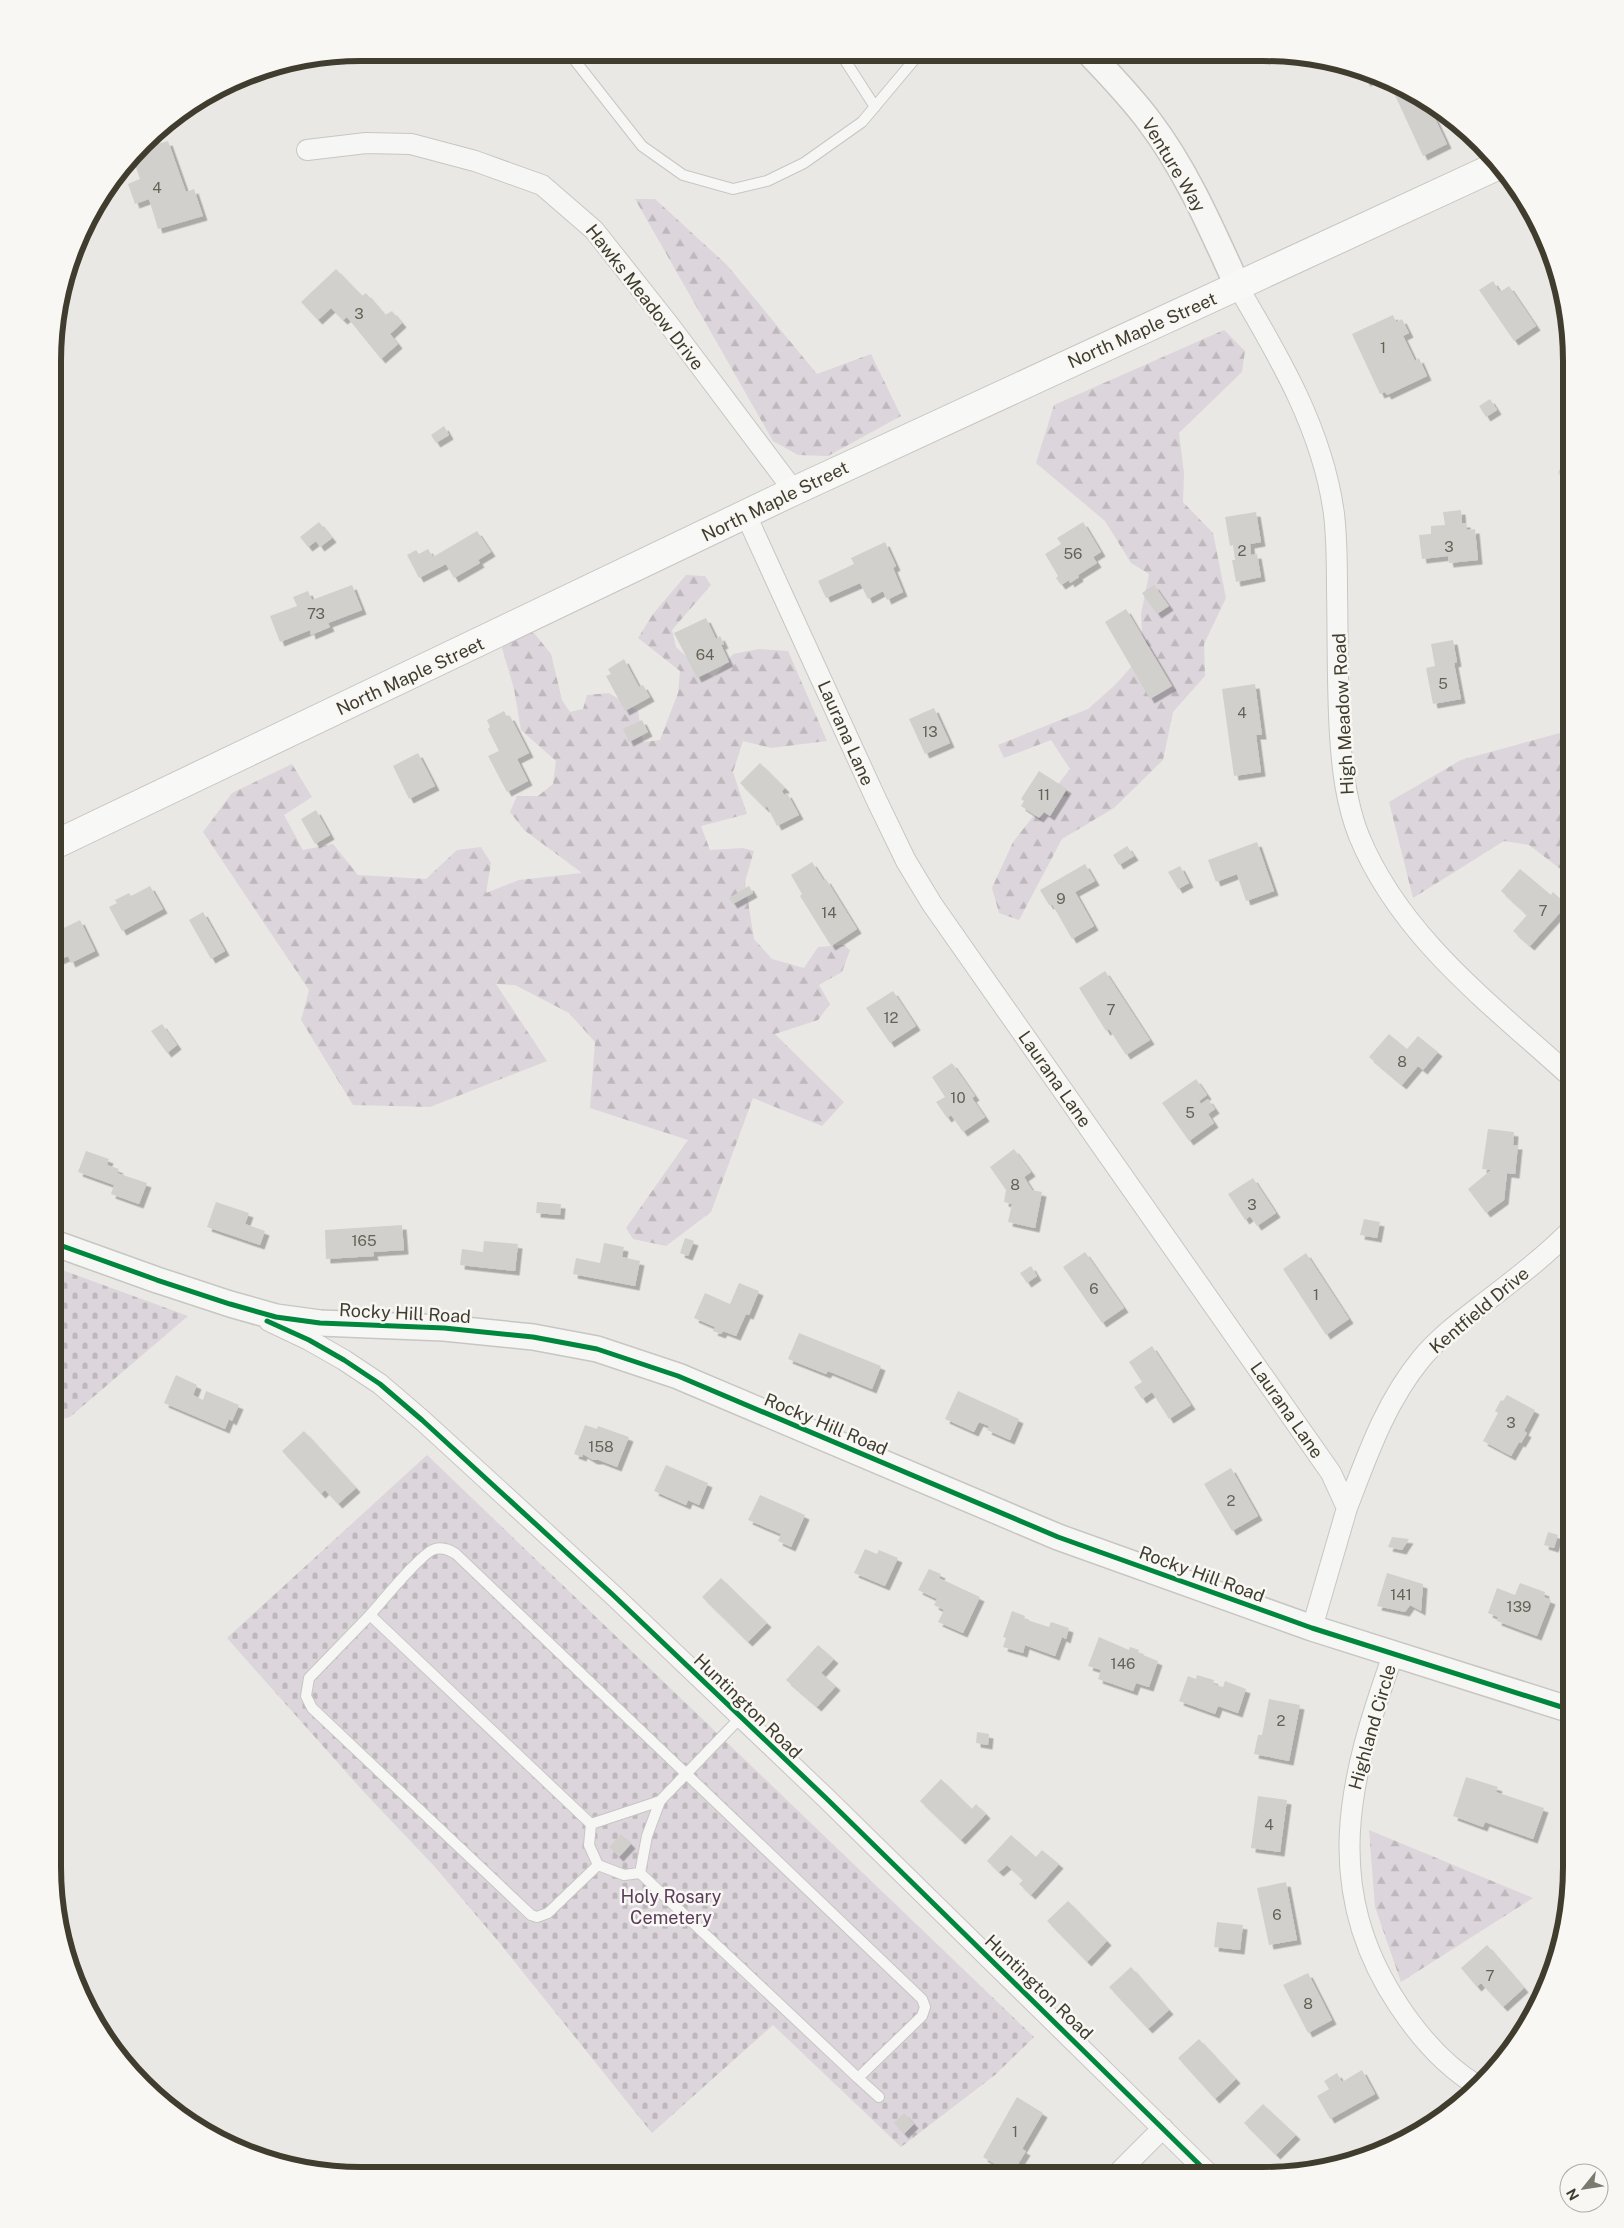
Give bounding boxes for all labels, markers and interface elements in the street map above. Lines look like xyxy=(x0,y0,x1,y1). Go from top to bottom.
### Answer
street label: Venture Way xyxy=(1138,114,1210,216)
house number: 4 xyxy=(152,179,162,196)
street label: Hawks Meadow Drive xyxy=(582,220,708,374)
street label: North Maple Street xyxy=(1064,288,1220,372)
house number: 3 xyxy=(354,305,364,322)
house number: 1 xyxy=(1380,339,1386,356)
street label: North Maple Street xyxy=(698,456,852,546)
house number: 3 xyxy=(1444,538,1454,555)
house number: 2 xyxy=(1238,542,1247,559)
house number: 56 xyxy=(1064,545,1082,562)
house number: 73 xyxy=(307,605,325,622)
street label: North Maple Street xyxy=(333,633,487,719)
street label: High Meadow Road xyxy=(1328,633,1358,795)
house number: 64 xyxy=(696,646,714,663)
house number: 5 xyxy=(1438,675,1448,692)
street label: Laurana Lane xyxy=(814,677,878,789)
house number: 4 xyxy=(1237,704,1247,721)
house number: 13 xyxy=(922,723,938,740)
house number: 11 xyxy=(1038,786,1050,803)
house number: 9 xyxy=(1056,890,1066,907)
house number: 7 xyxy=(1538,902,1548,919)
house number: 14 xyxy=(821,904,837,921)
house number: 7 xyxy=(1106,1001,1116,1018)
house number: 12 xyxy=(883,1009,899,1026)
street label: Laurana Lane xyxy=(1014,1027,1096,1131)
house number: 8 xyxy=(1397,1053,1407,1070)
house number: 10 xyxy=(950,1089,966,1106)
house number: 5 xyxy=(1185,1104,1195,1121)
house number: 8 xyxy=(1010,1176,1020,1193)
house number: 3 xyxy=(1247,1196,1257,1213)
house number: 165 xyxy=(351,1232,377,1249)
street label: Kentfield Drive xyxy=(1425,1262,1533,1358)
house number: 6 xyxy=(1089,1280,1099,1297)
house number: 1 xyxy=(1313,1286,1319,1303)
street label: Rocky Hill Road xyxy=(339,1299,471,1327)
street label: Laurana Lane xyxy=(1246,1358,1328,1462)
street label: Rocky Hill Road xyxy=(761,1389,891,1459)
house number: 3 xyxy=(1506,1414,1516,1431)
house number: 158 xyxy=(588,1438,614,1455)
house number: 2 xyxy=(1227,1492,1236,1509)
street label: Rocky Hill Road xyxy=(1136,1542,1268,1606)
house number: 141 xyxy=(1390,1586,1412,1603)
house number: 139 xyxy=(1507,1598,1531,1615)
street label: Huntington Road xyxy=(690,1649,806,1763)
house number: 146 xyxy=(1111,1655,1135,1672)
street label: Highland Circle xyxy=(1344,1662,1400,1792)
house number: 2 xyxy=(1277,1712,1286,1729)
house number: 4 xyxy=(1264,1816,1274,1833)
park label: Holy Rosary Cemetery xyxy=(621,1886,722,1928)
house number: 6 xyxy=(1272,1906,1282,1923)
street label: Huntington Road xyxy=(981,1930,1097,2044)
house number: 7 xyxy=(1485,1967,1495,1984)
house number: 8 xyxy=(1303,1995,1313,2012)
house number: 1 xyxy=(1012,2123,1018,2140)
north arrow xyxy=(1559,2163,1609,2213)
text: N xyxy=(1563,2186,1582,2203)

